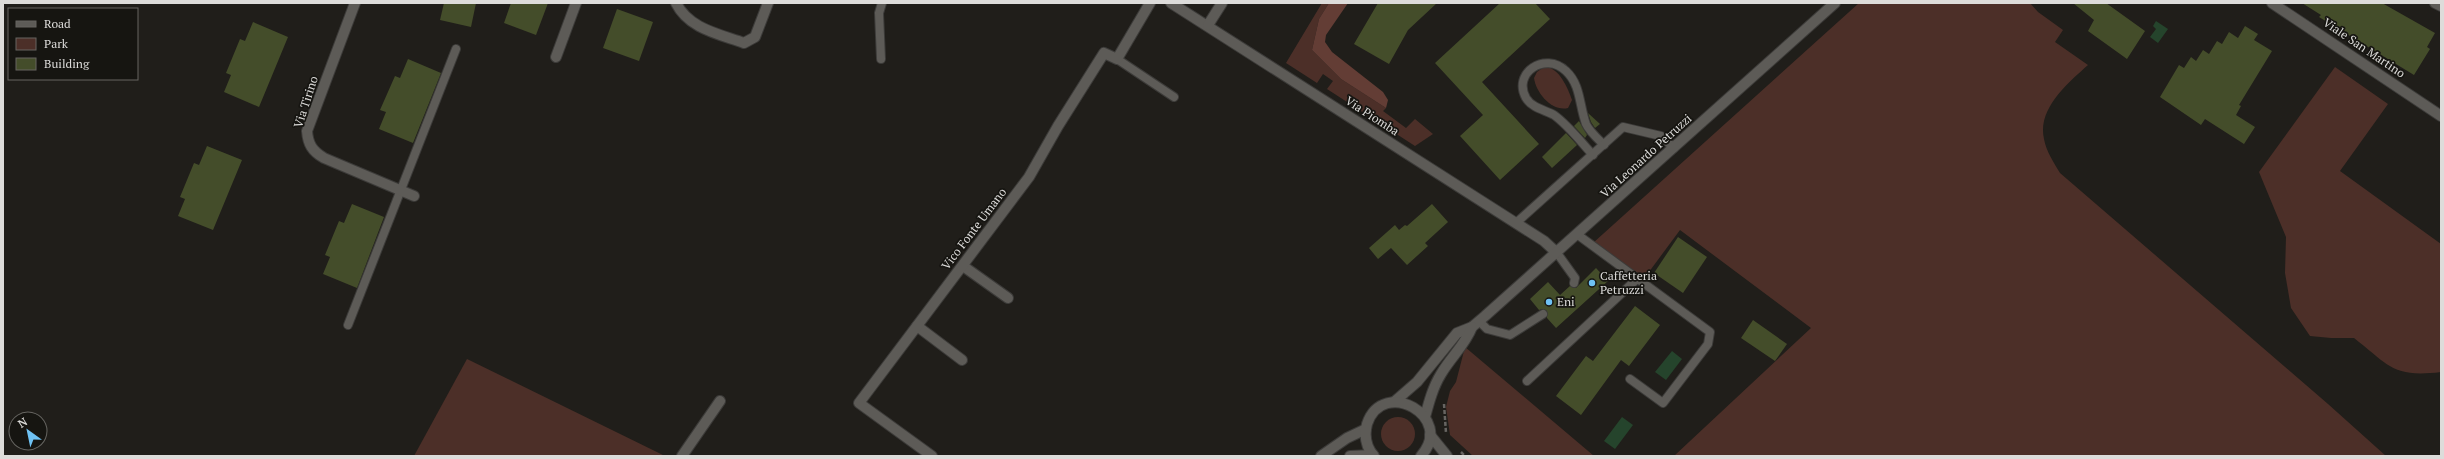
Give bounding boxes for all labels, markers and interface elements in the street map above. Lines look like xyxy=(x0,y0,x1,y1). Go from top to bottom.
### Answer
legend xyxy=(8,8,138,80)
street label: Viale San Martino xyxy=(2320,15,2409,81)
text: Road xyxy=(44,16,71,31)
text: Park xyxy=(44,36,69,51)
text: Building xyxy=(44,56,90,71)
street label: Via Tirino xyxy=(290,74,321,130)
street label: Via Piomba xyxy=(1343,93,1402,139)
street label: Via Leonardo Petruzzi xyxy=(1597,110,1695,201)
street label: Vico Fonte Umano xyxy=(938,184,1010,273)
place label: Caffetteria Petruzzi xyxy=(1600,268,1657,297)
marker: Caffetteria Petruzzi xyxy=(1587,278,1597,288)
place label: Eni xyxy=(1557,294,1575,309)
marker: Eni xyxy=(1544,297,1554,307)
north arrow xyxy=(8,411,48,451)
text: N xyxy=(15,414,30,431)

